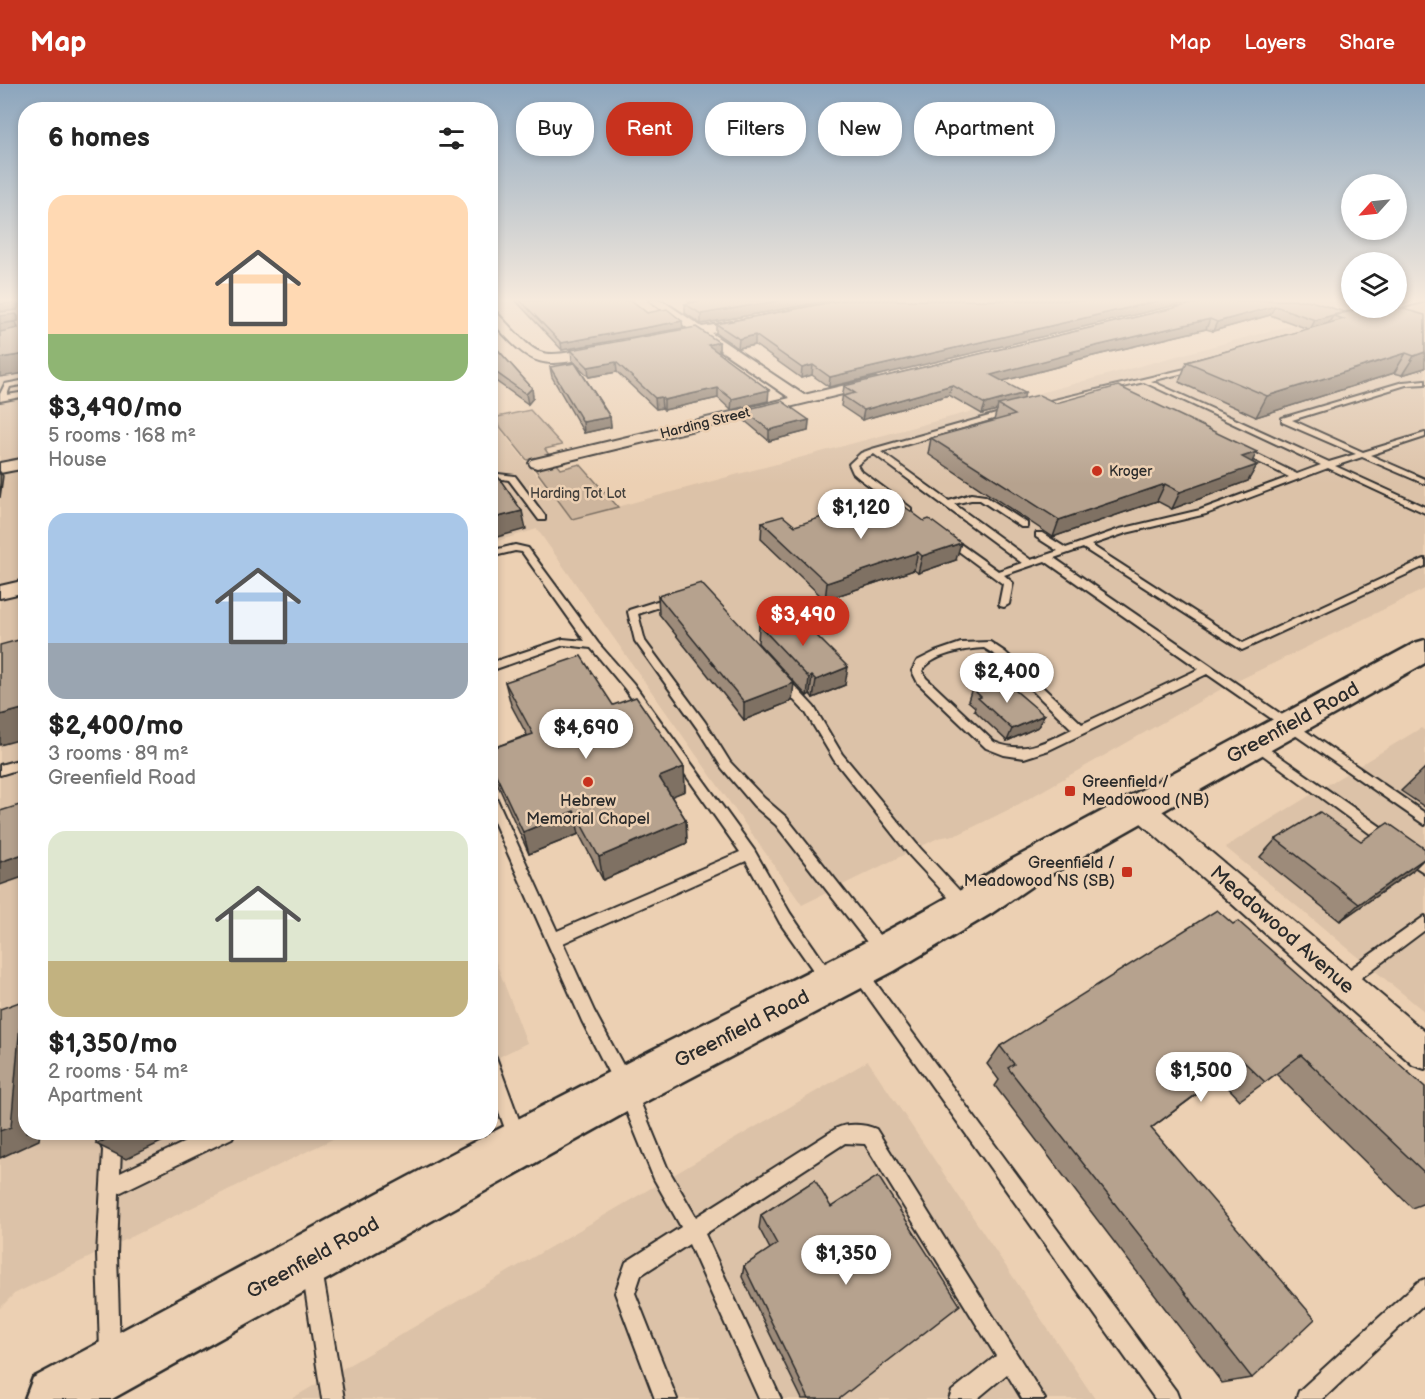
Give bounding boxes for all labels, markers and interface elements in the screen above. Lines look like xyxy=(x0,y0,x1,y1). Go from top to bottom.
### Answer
text: Map xyxy=(30,26,86,59)
text: Map xyxy=(1169,30,1211,55)
text: Layers xyxy=(1244,30,1306,55)
text: Share xyxy=(1339,30,1395,55)
chip: Buy xyxy=(516,102,594,156)
chip: Rent xyxy=(606,102,693,156)
chip: Filters xyxy=(705,102,806,156)
chip: New xyxy=(818,102,902,156)
chip: Apartment xyxy=(914,102,1055,156)
icon: filters xyxy=(435,122,468,155)
text: 6 homes xyxy=(48,123,150,154)
north arrow xyxy=(1341,174,1407,240)
map controls xyxy=(1341,174,1407,318)
icon: home xyxy=(204,234,312,342)
button: layers xyxy=(1341,252,1407,318)
text: $3,490/mo xyxy=(48,393,182,424)
street label: Harding Street xyxy=(658,403,752,442)
text: 5 rooms · 168 m² xyxy=(48,424,196,448)
text: House xyxy=(48,448,107,472)
place label: Kroger xyxy=(1109,463,1153,480)
marker: Kroger xyxy=(1090,464,1104,478)
park label: Harding Tot Lot xyxy=(530,485,627,502)
pin: $1,120 xyxy=(812,489,910,540)
text: $1,120 xyxy=(832,496,890,520)
icon: home xyxy=(204,552,312,660)
pin: $3,490 xyxy=(754,596,852,647)
text: $3,490 xyxy=(770,603,836,627)
pin: $2,400 xyxy=(958,653,1056,704)
text: $2,400 xyxy=(974,660,1040,684)
street label: Greenfield Road xyxy=(1222,677,1364,769)
pin: $4,690 xyxy=(537,709,635,760)
text: $2,400/mo xyxy=(48,711,183,742)
text: $4,690 xyxy=(553,716,619,740)
text: 3 rooms · 89 m² xyxy=(48,742,189,766)
text: Greenfield Road xyxy=(48,766,196,790)
place label: Greenfield / Meadowood (NB) xyxy=(1082,773,1210,810)
marker: Hebrew Memorial Chapel xyxy=(581,775,595,789)
marker: Greenfield / Meadowood (NB) xyxy=(1063,784,1077,798)
place label: Hebrew Memorial Chapel xyxy=(526,792,650,829)
place label: Greenfield / Meadowood NS (SB) xyxy=(964,854,1115,891)
street label: Meadowood Avenue xyxy=(1205,861,1359,999)
marker: Greenfield / Meadowood NS (SB) xyxy=(1120,865,1134,879)
icon: home xyxy=(204,870,312,978)
street label: Greenfield Road xyxy=(671,985,813,1073)
text: $1,350/mo xyxy=(48,1029,177,1060)
pin: $1,500 xyxy=(1152,1052,1250,1103)
text: $1,500 xyxy=(1170,1059,1232,1083)
text: 2 rooms · 54 m² xyxy=(48,1060,188,1084)
text: Apartment xyxy=(48,1084,143,1108)
street label: Greenfield Road xyxy=(242,1212,384,1304)
pin: $1,350 xyxy=(797,1235,895,1286)
text: $1,350 xyxy=(815,1242,877,1266)

